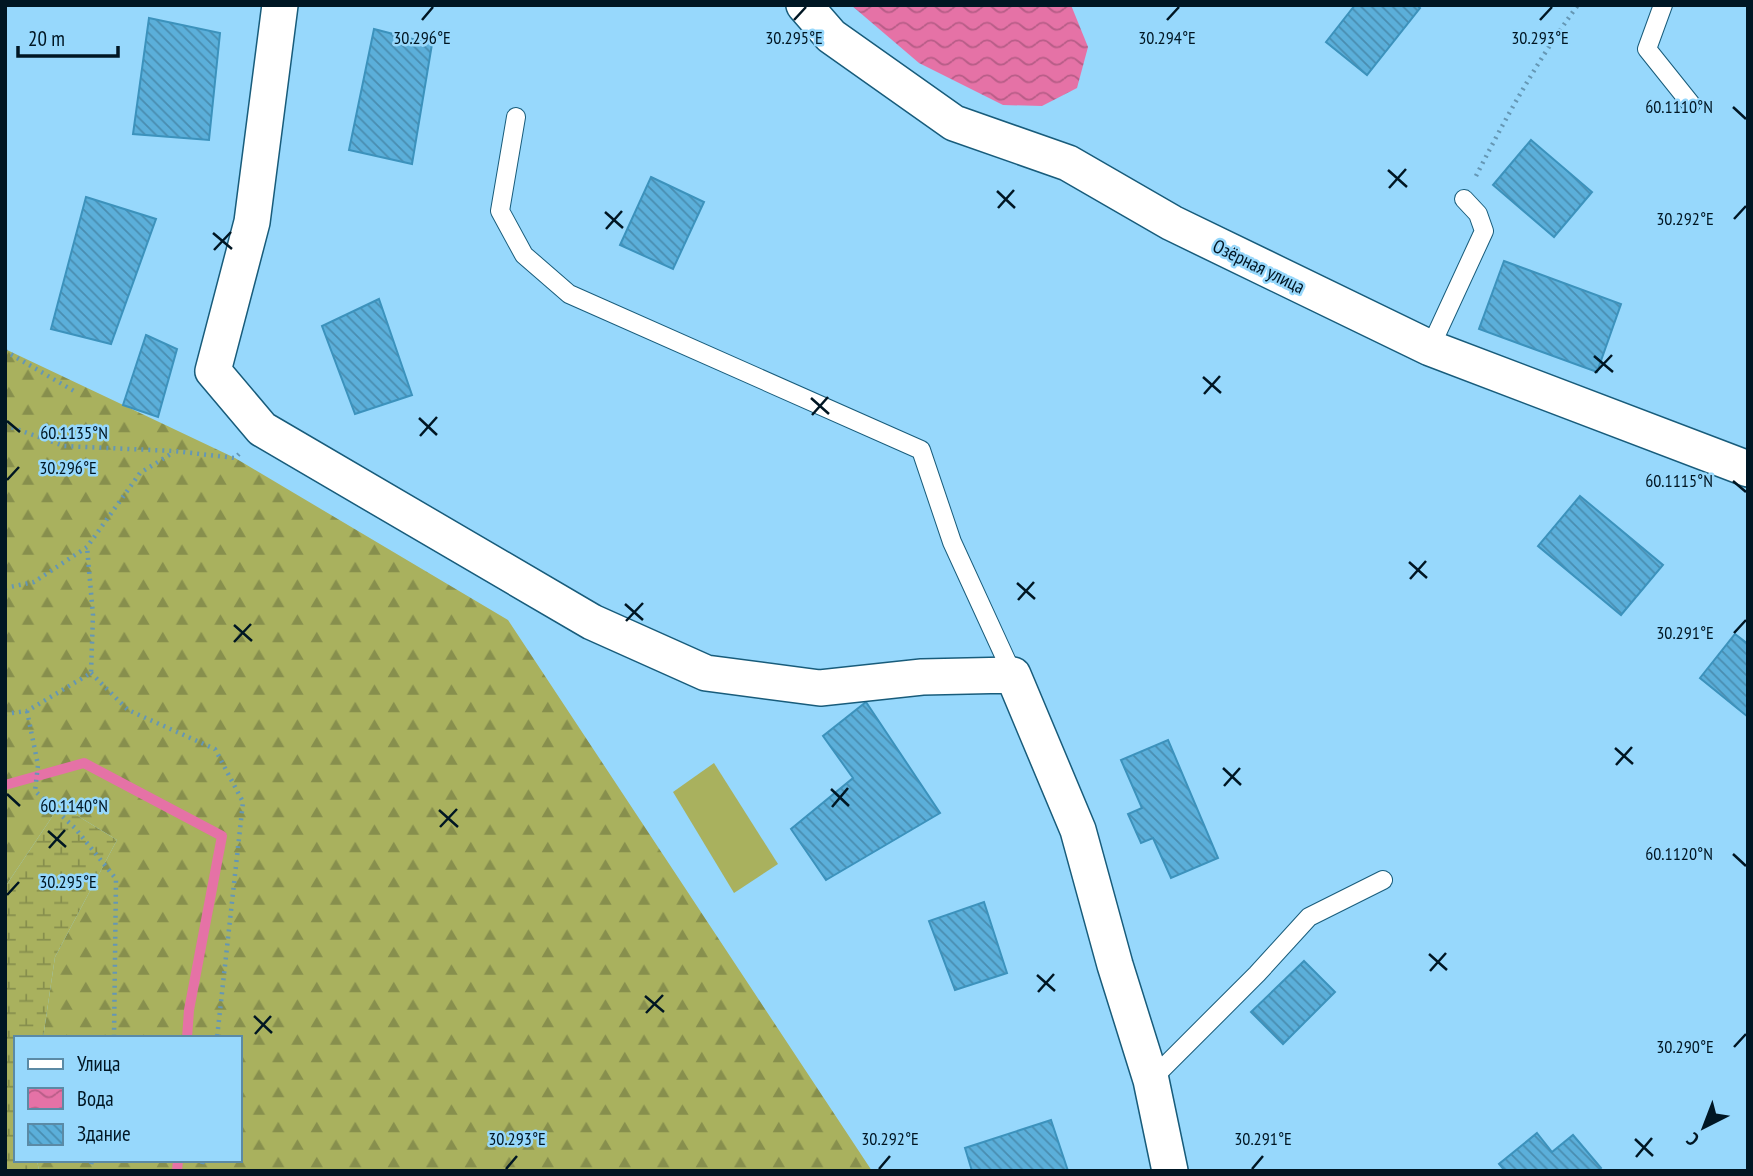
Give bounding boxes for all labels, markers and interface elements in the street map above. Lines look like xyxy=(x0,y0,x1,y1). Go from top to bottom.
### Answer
scale bar xyxy=(18,14,117,58)
text: 20 m xyxy=(28,25,65,52)
text: 30.296°E xyxy=(393,26,451,49)
text: 30.295°E xyxy=(765,26,823,49)
text: 30.294°E xyxy=(1138,26,1196,49)
text: 30.293°E xyxy=(1511,26,1569,49)
text: 60.1110°N xyxy=(1645,95,1713,118)
text: 30.292°E xyxy=(1656,207,1714,230)
street label: Озёрная улица xyxy=(1209,233,1309,299)
text: 60.1135°N xyxy=(40,421,108,444)
text: 30.296°E xyxy=(39,456,97,479)
text: 60.1115°N xyxy=(1645,469,1713,492)
text: 30.291°E xyxy=(1656,621,1714,644)
text: 60.1140°N xyxy=(40,794,108,817)
text: 60.1120°N xyxy=(1645,842,1713,865)
text: 30.295°E xyxy=(39,870,97,893)
text: 30.290°E xyxy=(1656,1035,1714,1058)
legend xyxy=(14,1036,242,1162)
text: Улица xyxy=(77,1050,120,1077)
text: Вода xyxy=(77,1085,114,1112)
north arrow xyxy=(1669,1092,1739,1162)
text: Здание xyxy=(77,1120,131,1147)
text: 30.293°E xyxy=(488,1127,546,1150)
text: 30.292°E xyxy=(861,1127,919,1150)
text: 30.291°E xyxy=(1234,1127,1292,1150)
text: С xyxy=(1681,1128,1704,1151)

